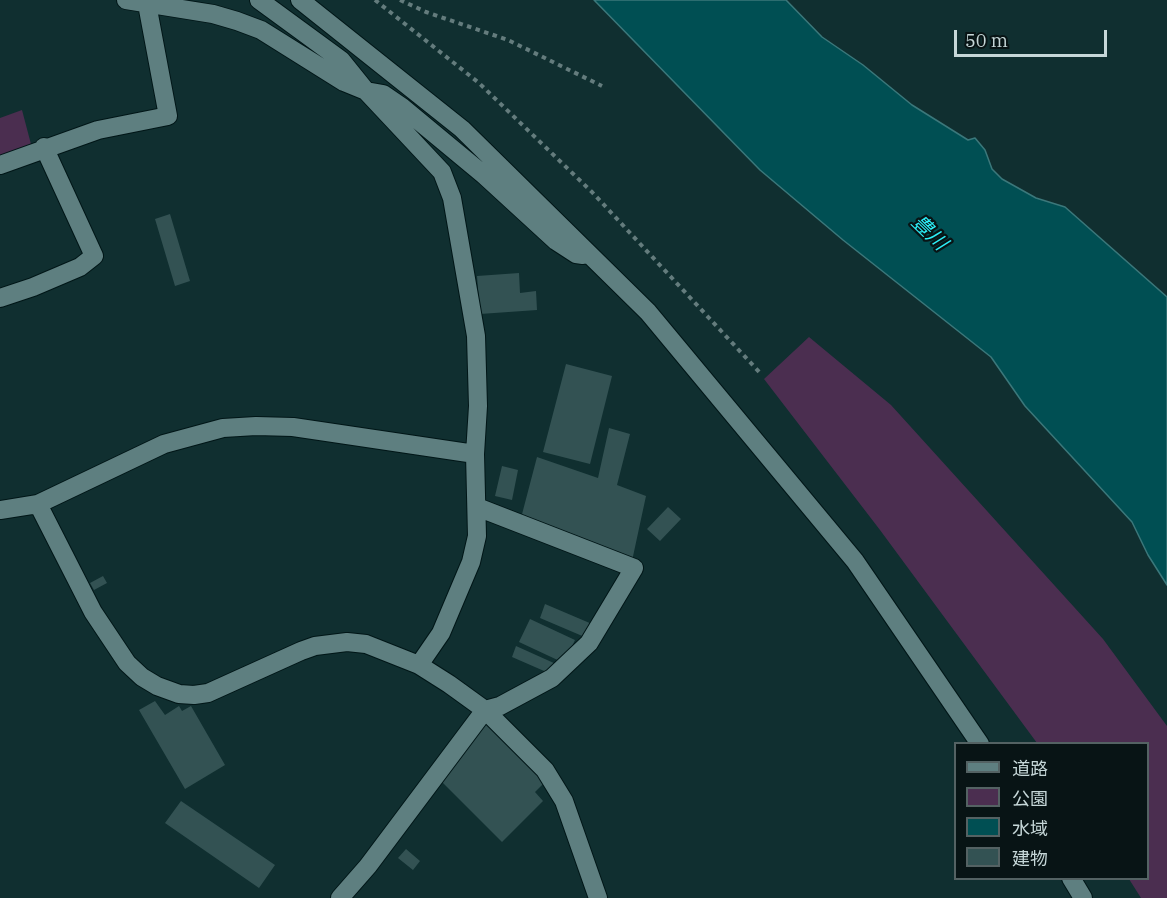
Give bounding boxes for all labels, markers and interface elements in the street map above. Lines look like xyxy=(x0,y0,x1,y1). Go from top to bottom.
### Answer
scale bar xyxy=(957,18,1110,56)
text: 50 m xyxy=(965,29,1008,52)
water label: 豊川 xyxy=(906,210,952,256)
legend xyxy=(954,742,1149,880)
text: 道路 xyxy=(1012,757,1048,780)
text: 公園 xyxy=(1012,787,1048,810)
text: 水域 xyxy=(1012,817,1048,840)
text: 建物 xyxy=(1012,847,1048,870)

